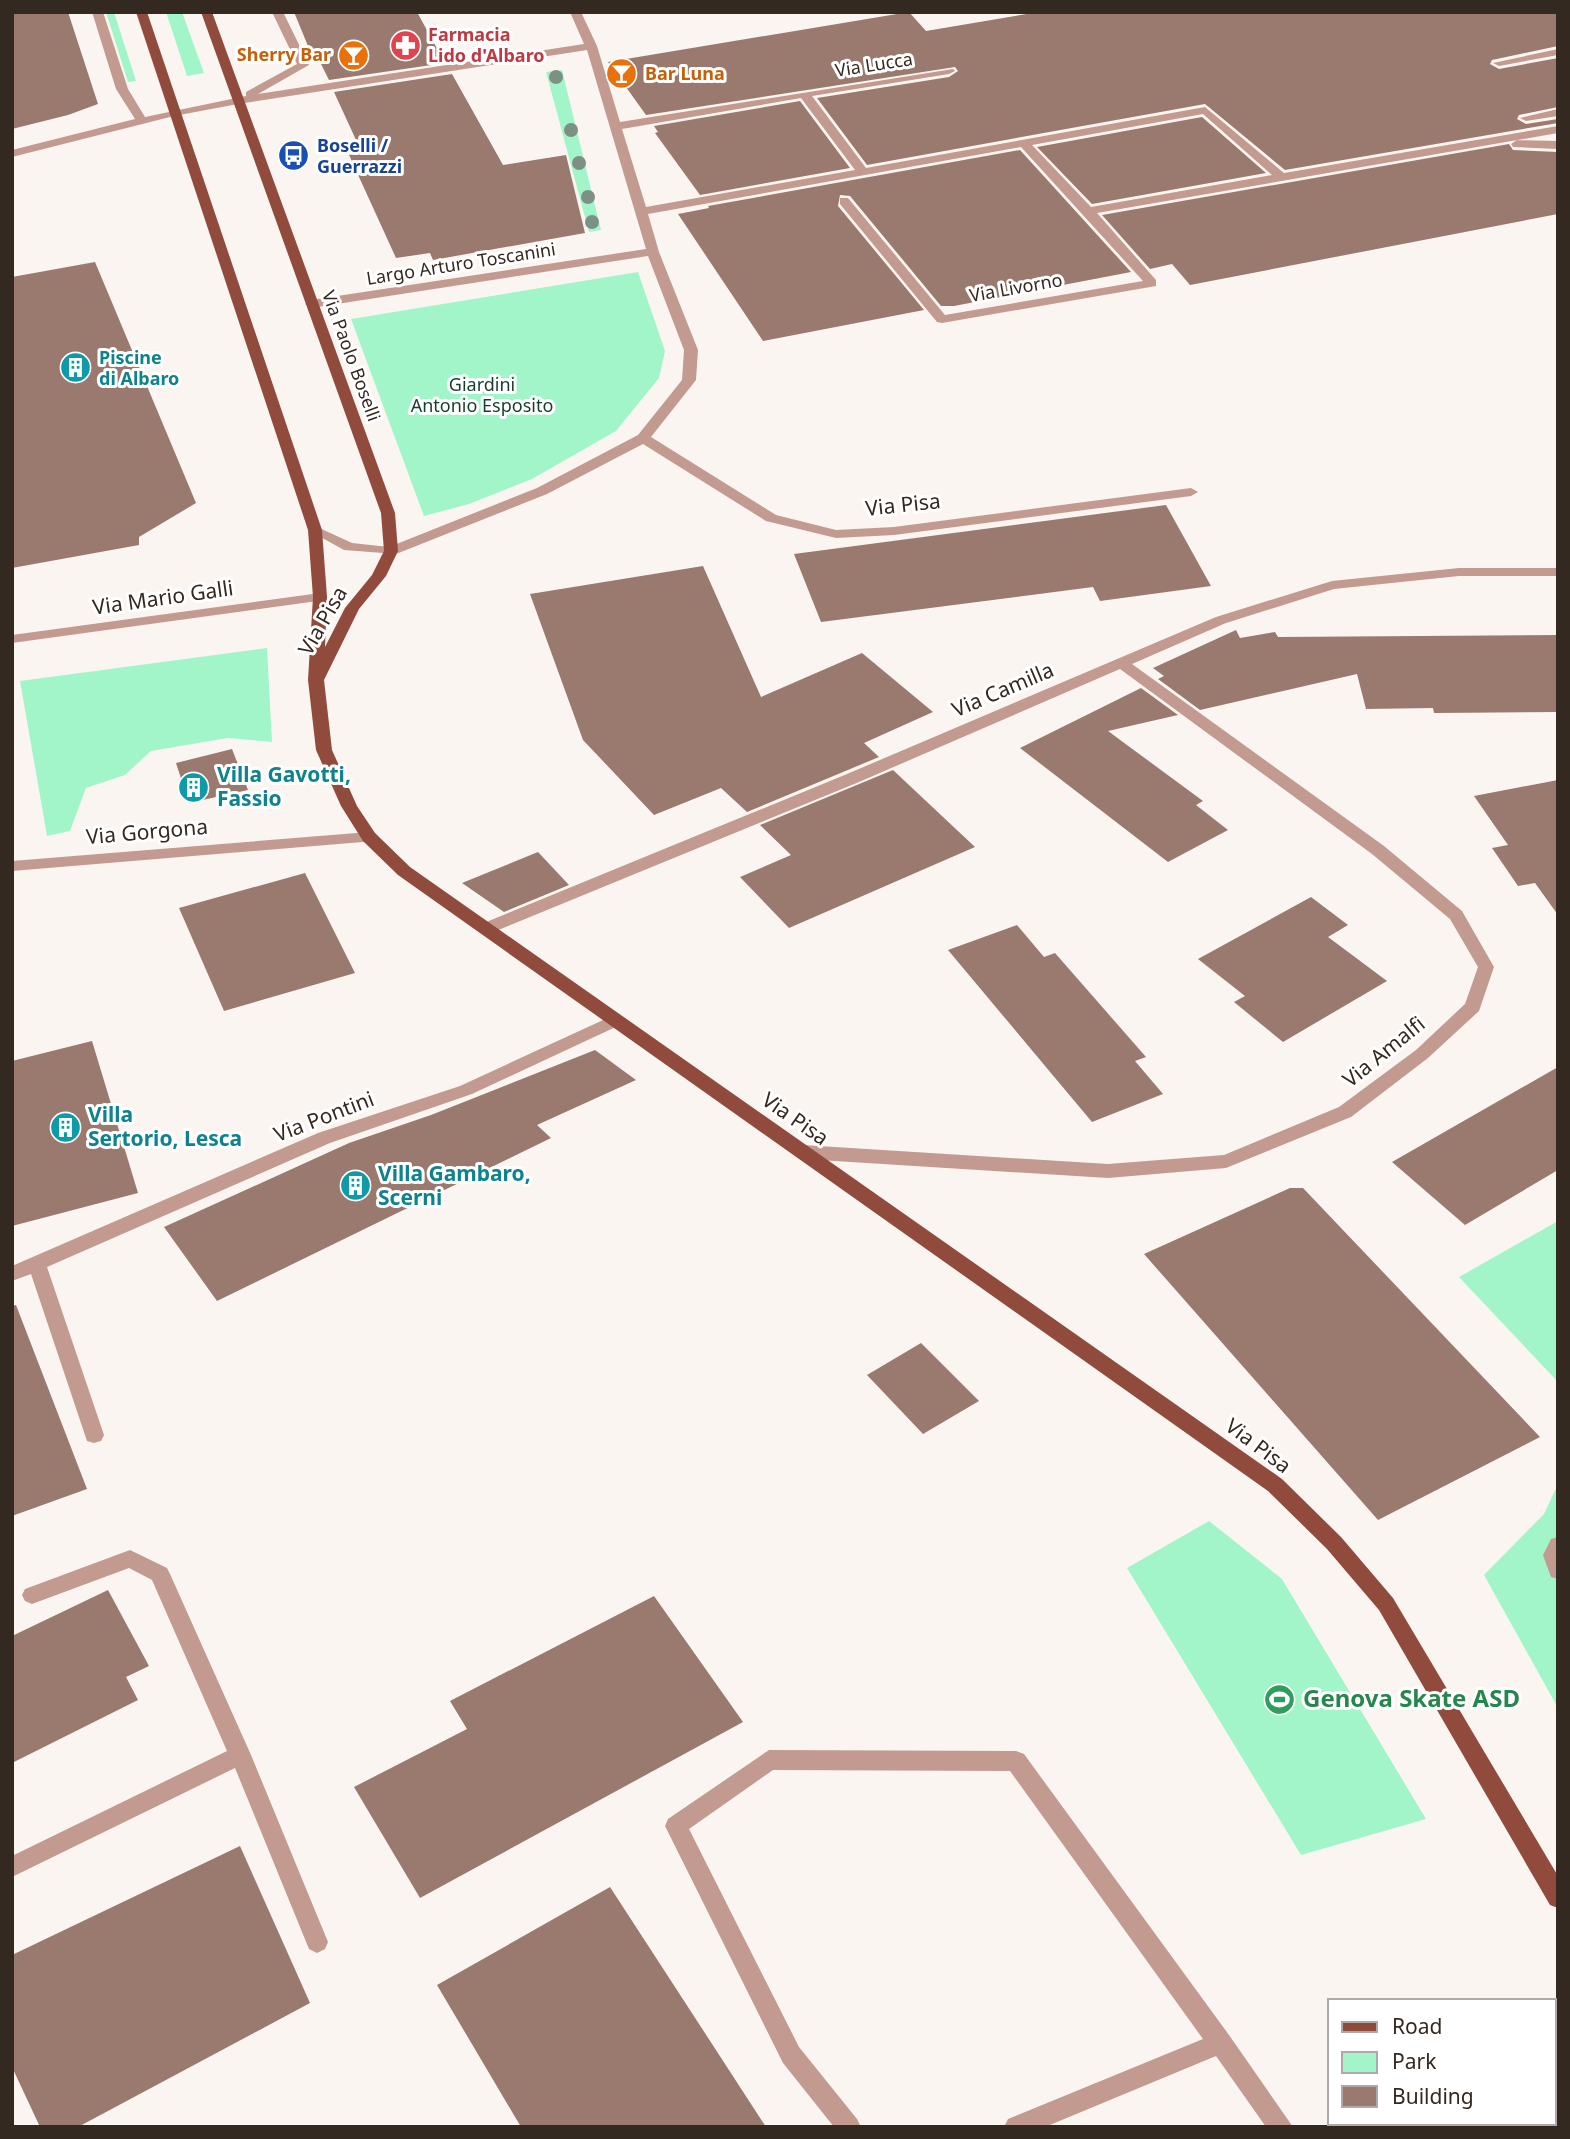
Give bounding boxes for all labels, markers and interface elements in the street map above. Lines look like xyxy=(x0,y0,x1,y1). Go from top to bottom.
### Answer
place label: Farmacia Lido d'Albaro xyxy=(428,22,545,67)
pharmacy icon: Farmacia Lido d'Albaro xyxy=(388,28,422,62)
bar icon: Sherry Bar xyxy=(337,38,371,72)
place label: Sherry Bar xyxy=(237,42,331,66)
street label: Via Lucca xyxy=(833,46,914,82)
bar icon: Bar Luna xyxy=(605,57,639,91)
place label: Bar Luna xyxy=(645,61,725,85)
place label: Boselli / Guerrazzi xyxy=(317,133,402,178)
bus stop icon: Boselli / Guerrazzi xyxy=(277,139,311,173)
street label: Largo Arturo Toscanini xyxy=(365,236,557,290)
street label: Via Livorno xyxy=(968,267,1064,307)
street label: Via Paolo Boselli xyxy=(317,287,387,424)
place label: Piscine di Albaro xyxy=(99,345,179,390)
building icon: Piscine di Albaro xyxy=(59,351,93,385)
park label: Giardini Antonio Esposito xyxy=(411,372,553,417)
street label: Via Pisa xyxy=(864,486,942,522)
street label: Via Mario Galli xyxy=(91,573,235,621)
street label: Via Pisa xyxy=(291,581,353,660)
street label: Via Camilla xyxy=(947,655,1058,723)
place label: Villa Gavotti, Fassio xyxy=(217,760,351,812)
building icon: Villa Gavotti, Fassio xyxy=(177,770,211,804)
street label: Via Gorgona xyxy=(85,812,209,850)
street label: Via Amalfi xyxy=(1336,1009,1430,1093)
street label: Via Pontini xyxy=(270,1084,378,1148)
street label: Via Pisa xyxy=(757,1085,834,1151)
place label: Villa Sertorio, Lesca xyxy=(88,1100,242,1152)
building icon: Villa Sertorio, Lesca xyxy=(48,1110,82,1144)
place label: Villa Gambaro, Scerni xyxy=(378,1159,531,1211)
building icon: Villa Gambaro, Scerni xyxy=(338,1169,372,1203)
street label: Via Pisa xyxy=(1220,1411,1297,1479)
place label: Genova Skate ASD xyxy=(1303,1681,1520,1714)
sports icon: Genova Skate ASD xyxy=(1263,1682,1297,1716)
legend xyxy=(1328,1999,1556,2125)
text: Road xyxy=(1392,2012,1442,2040)
text: Park xyxy=(1392,2047,1437,2075)
text: Building xyxy=(1392,2082,1474,2110)

